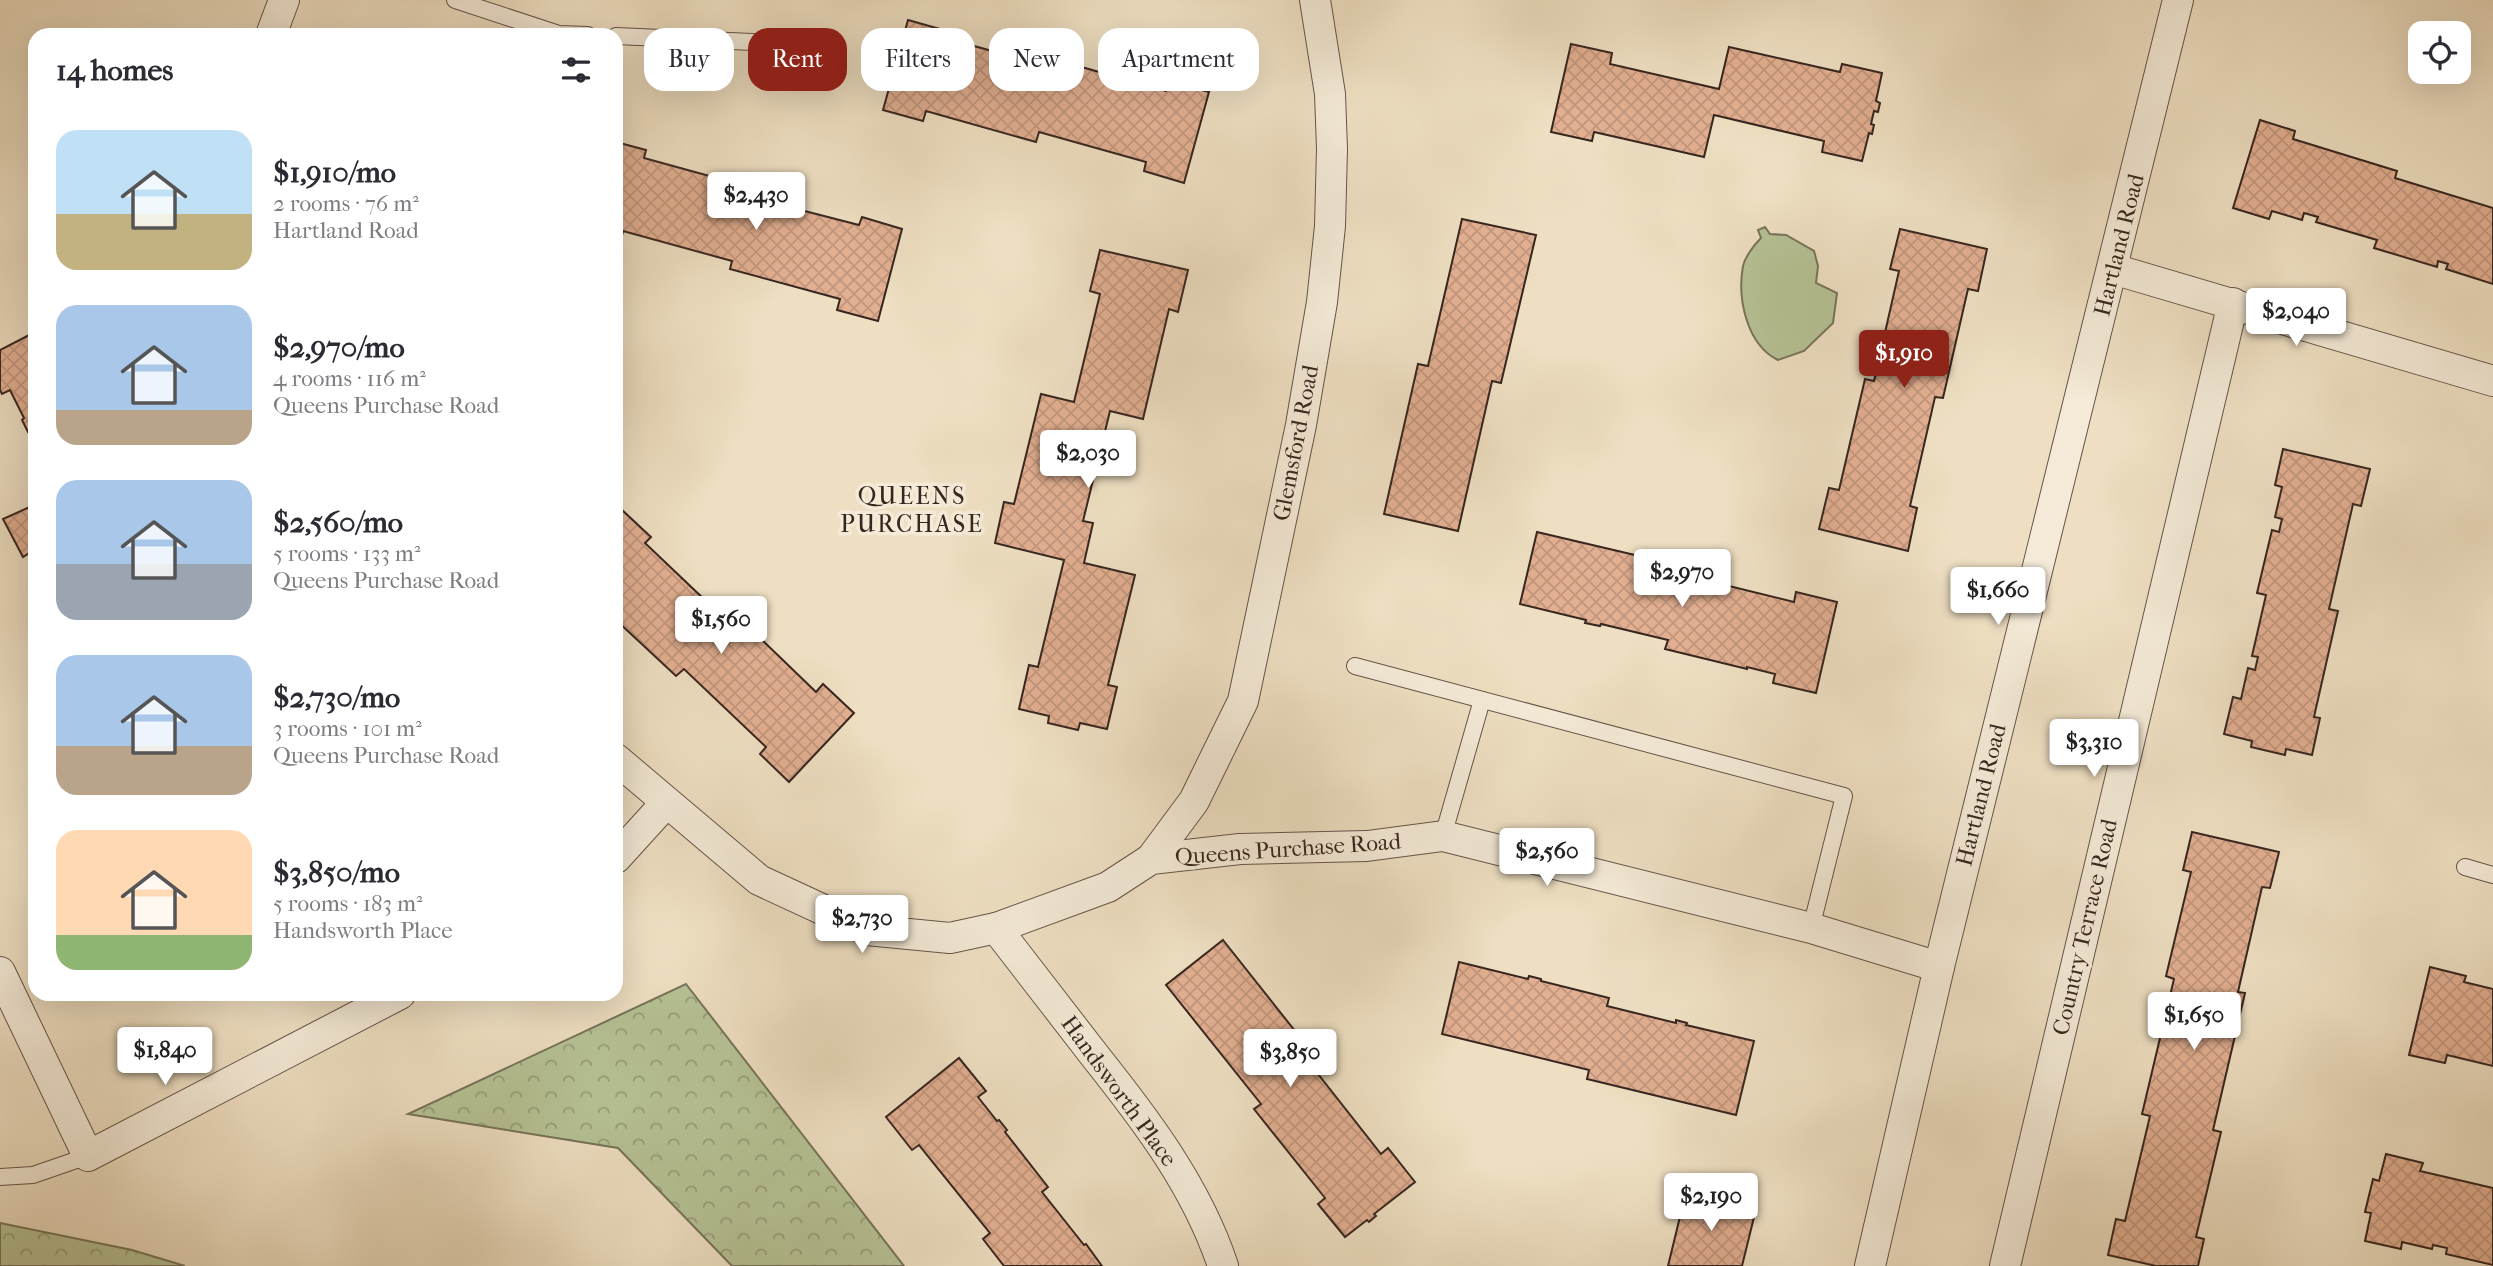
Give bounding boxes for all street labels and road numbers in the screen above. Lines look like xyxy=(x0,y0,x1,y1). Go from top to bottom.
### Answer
street label: Hartland Road xyxy=(2088,171,2150,319)
street label: Glemsford Road xyxy=(1268,362,1324,523)
street label: Hartland Road xyxy=(1950,721,2012,869)
street label: Country Terrace Road xyxy=(2047,816,2123,1038)
street label: Queens Purchase Road xyxy=(1174,828,1402,870)
street label: Handsworth Place xyxy=(1055,1010,1183,1172)

